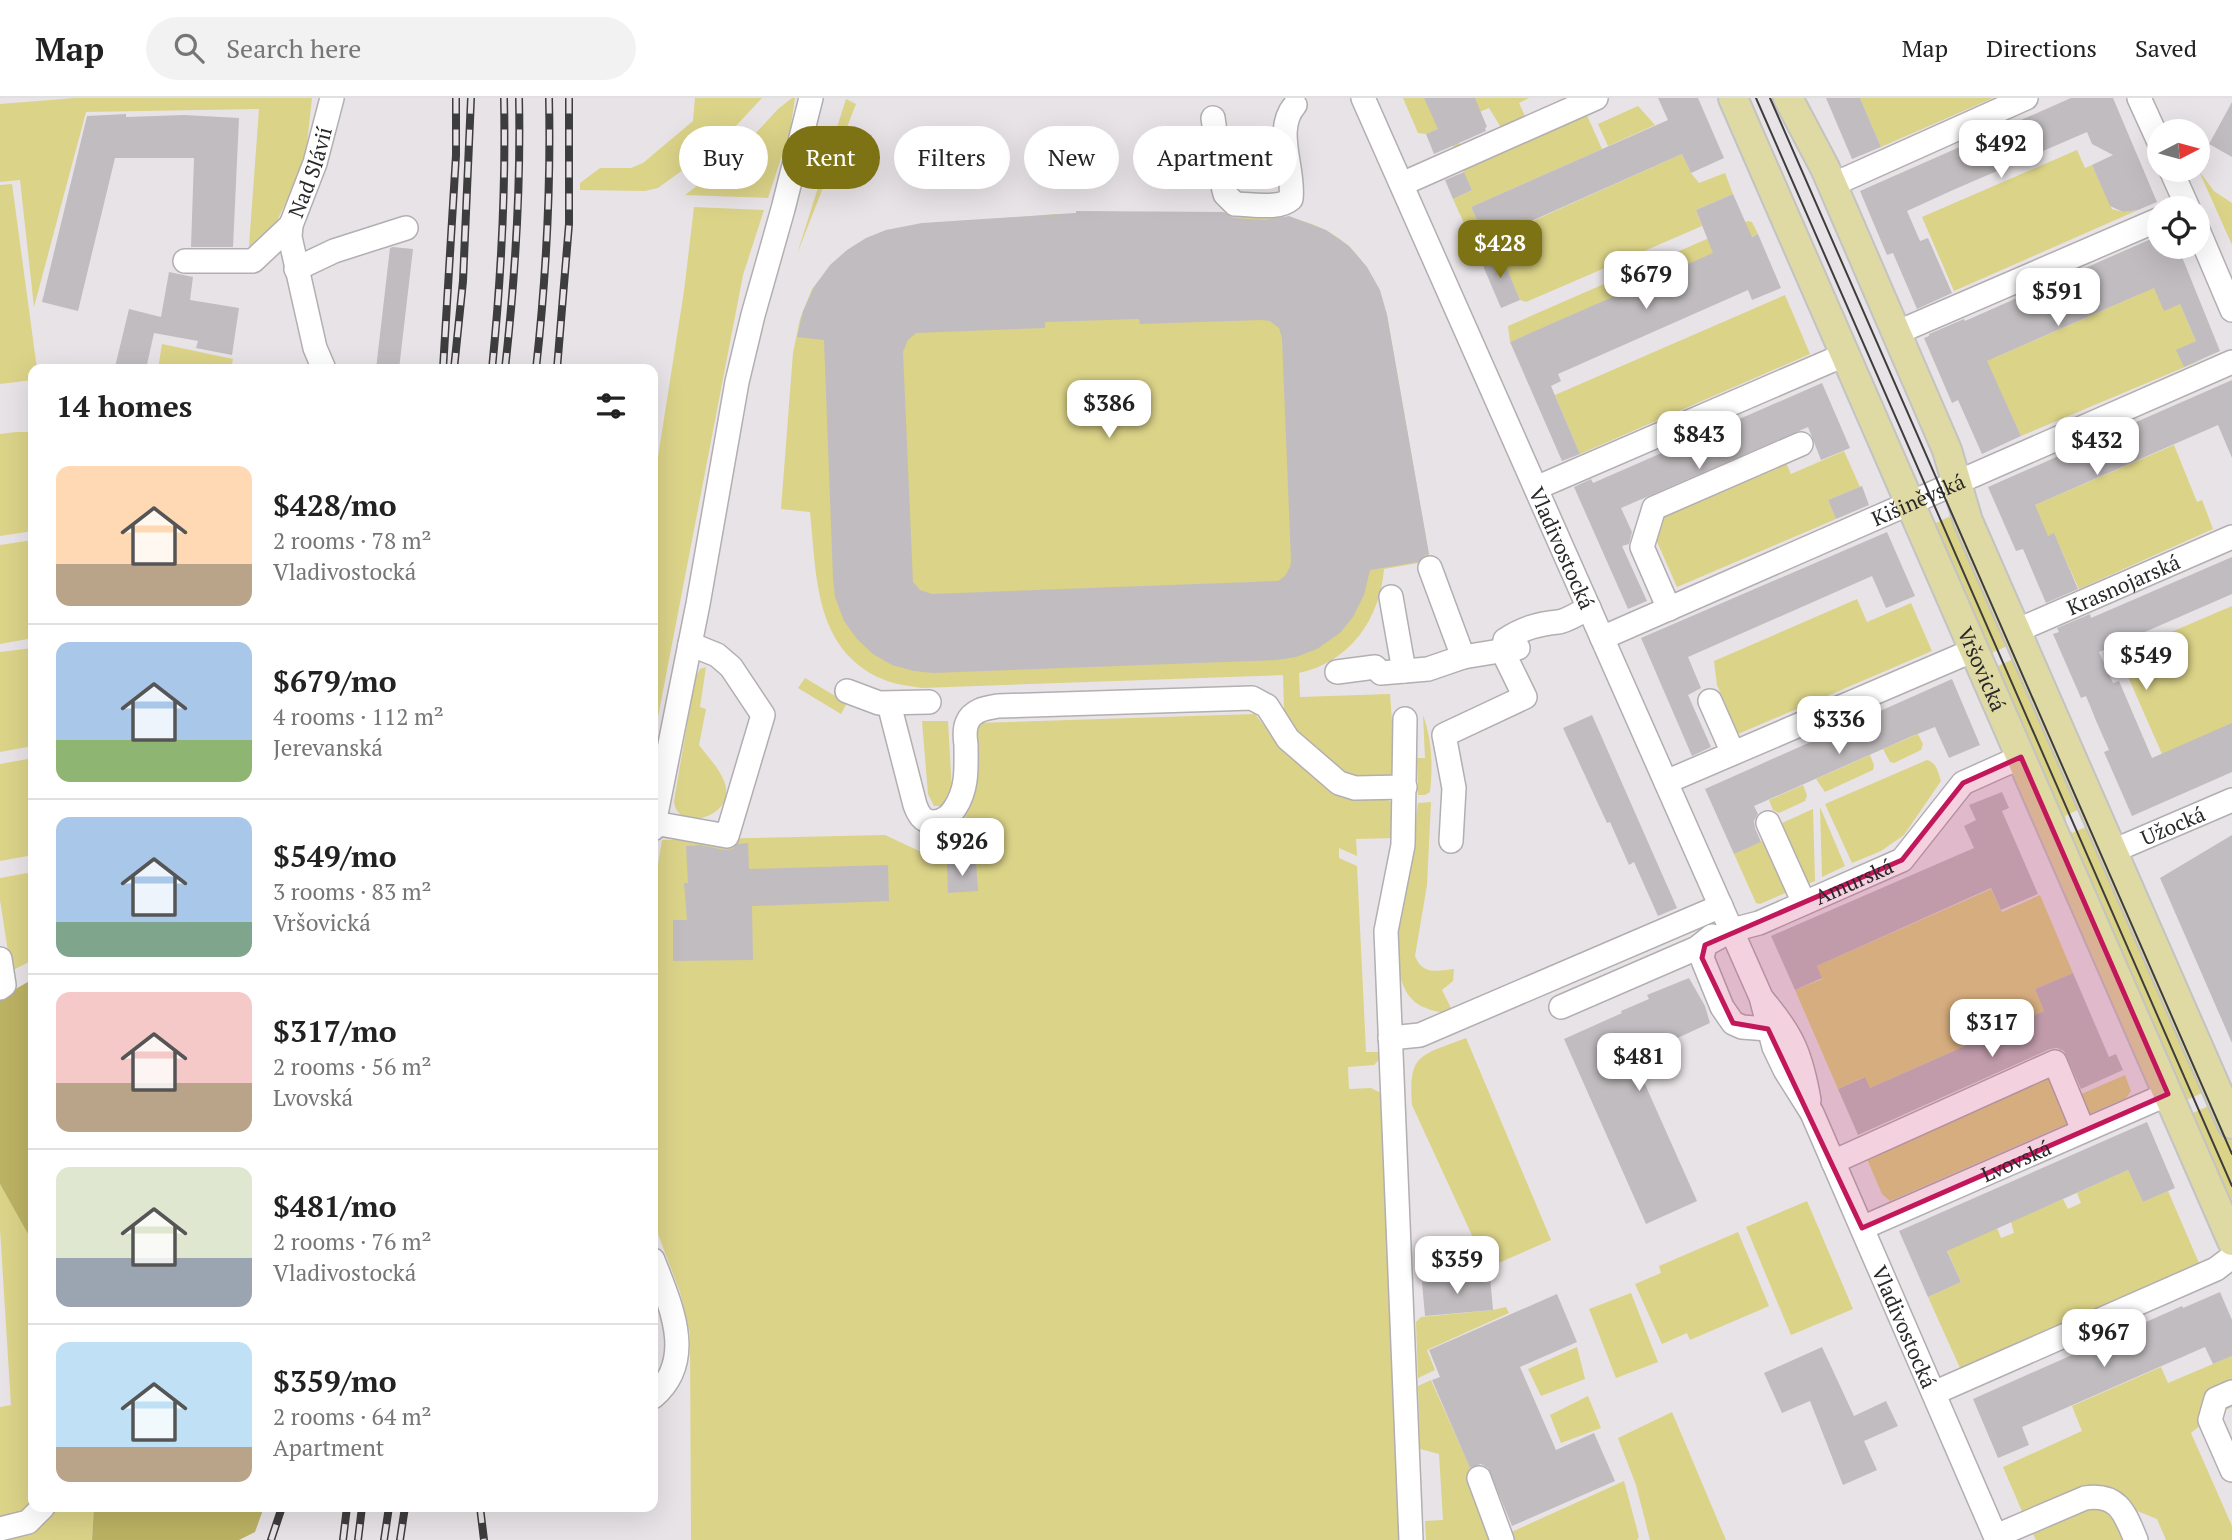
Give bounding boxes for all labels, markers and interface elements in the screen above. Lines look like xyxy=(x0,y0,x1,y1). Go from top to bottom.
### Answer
search box xyxy=(146,17,636,80)
text: Map xyxy=(35,27,104,70)
icon: search xyxy=(170,29,208,67)
text: Search here xyxy=(226,31,361,65)
text: Map xyxy=(1902,32,1948,64)
text: Directions xyxy=(1986,32,2097,64)
text: Saved xyxy=(2135,32,2197,64)
north arrow xyxy=(2147,119,2210,182)
map controls xyxy=(2147,119,2210,259)
pin: $492 xyxy=(1960,120,2042,180)
street label: Nad Slávií xyxy=(281,123,338,221)
chip: Buy xyxy=(679,126,768,189)
chip: Rent xyxy=(782,126,880,189)
chip: Filters xyxy=(894,126,1010,189)
chip: New xyxy=(1024,126,1119,189)
chip: Apartment xyxy=(1133,126,1297,189)
text: $492 xyxy=(1975,127,2027,158)
button: locate xyxy=(2147,196,2210,259)
pin: $428 xyxy=(1459,220,1541,280)
text: $428 xyxy=(1474,227,1526,258)
pin: $679 xyxy=(1605,252,1687,311)
text: $679 xyxy=(1620,258,1672,289)
pin: $591 xyxy=(2017,268,2099,328)
text: $591 xyxy=(2032,275,2084,306)
pin: $386 xyxy=(1068,380,1150,440)
text: 14 homes xyxy=(56,386,192,426)
icon: filters xyxy=(592,387,630,425)
text: $386 xyxy=(1083,387,1135,418)
pin: $843 xyxy=(1658,412,1740,471)
text: $843 xyxy=(1673,418,1725,449)
pin: $432 xyxy=(2056,418,2138,477)
text: $432 xyxy=(2071,424,2123,455)
street label: Kišiněvská xyxy=(1867,467,1969,532)
street label: Vladivostocká xyxy=(1523,482,1602,614)
text: $428/mo xyxy=(273,485,397,525)
icon: home xyxy=(112,494,196,578)
text: 2 rooms · 78 m² xyxy=(273,525,432,556)
street label: Krasnojarská xyxy=(2062,547,2185,621)
text: Vladivostocká xyxy=(273,556,416,587)
street label: Vršovická xyxy=(1952,622,2013,716)
pin: $549 xyxy=(2105,632,2187,692)
text: $549 xyxy=(2120,639,2172,670)
text: $679/mo xyxy=(273,661,397,701)
icon: home xyxy=(112,670,196,754)
pin: $336 xyxy=(1798,696,1880,756)
text: 4 rooms · 112 m² xyxy=(273,701,444,732)
text: $336 xyxy=(1813,703,1865,734)
text: Jerevanská xyxy=(273,732,383,763)
street label: Užocká xyxy=(2136,799,2209,851)
pin: $926 xyxy=(921,818,1003,878)
text: $926 xyxy=(936,825,988,856)
text: $549/mo xyxy=(273,836,397,876)
icon: home xyxy=(112,845,196,929)
street label: Amurská xyxy=(1810,851,1898,911)
text: 3 rooms · 83 m² xyxy=(273,876,432,907)
text: Vršovická xyxy=(273,907,371,938)
pin: $317 xyxy=(1951,1000,2033,1059)
text: $317 xyxy=(1966,1006,2018,1037)
text: $317/mo xyxy=(273,1011,397,1051)
icon: home xyxy=(112,1020,196,1104)
pin: $481 xyxy=(1598,1034,1680,1093)
text: $481 xyxy=(1613,1040,1665,1071)
text: 2 rooms · 56 m² xyxy=(273,1051,432,1082)
text: Lvovská xyxy=(273,1082,353,1113)
street label: Lvovská xyxy=(1977,1133,2055,1188)
text: $481/mo xyxy=(273,1186,397,1226)
icon: home xyxy=(112,1195,196,1279)
text: 2 rooms · 76 m² xyxy=(273,1226,432,1257)
pin: $359 xyxy=(1416,1236,1498,1296)
text: $359 xyxy=(1431,1243,1483,1274)
text: Vladivostocká xyxy=(273,1257,416,1288)
street label: Vladivostocká xyxy=(1866,1261,1944,1393)
pin: $967 xyxy=(2063,1310,2145,1369)
text: $967 xyxy=(2078,1316,2130,1347)
text: $359/mo xyxy=(273,1361,397,1401)
icon: home xyxy=(112,1370,196,1454)
text: 2 rooms · 64 m² xyxy=(273,1401,432,1432)
text: Apartment xyxy=(273,1432,384,1463)

